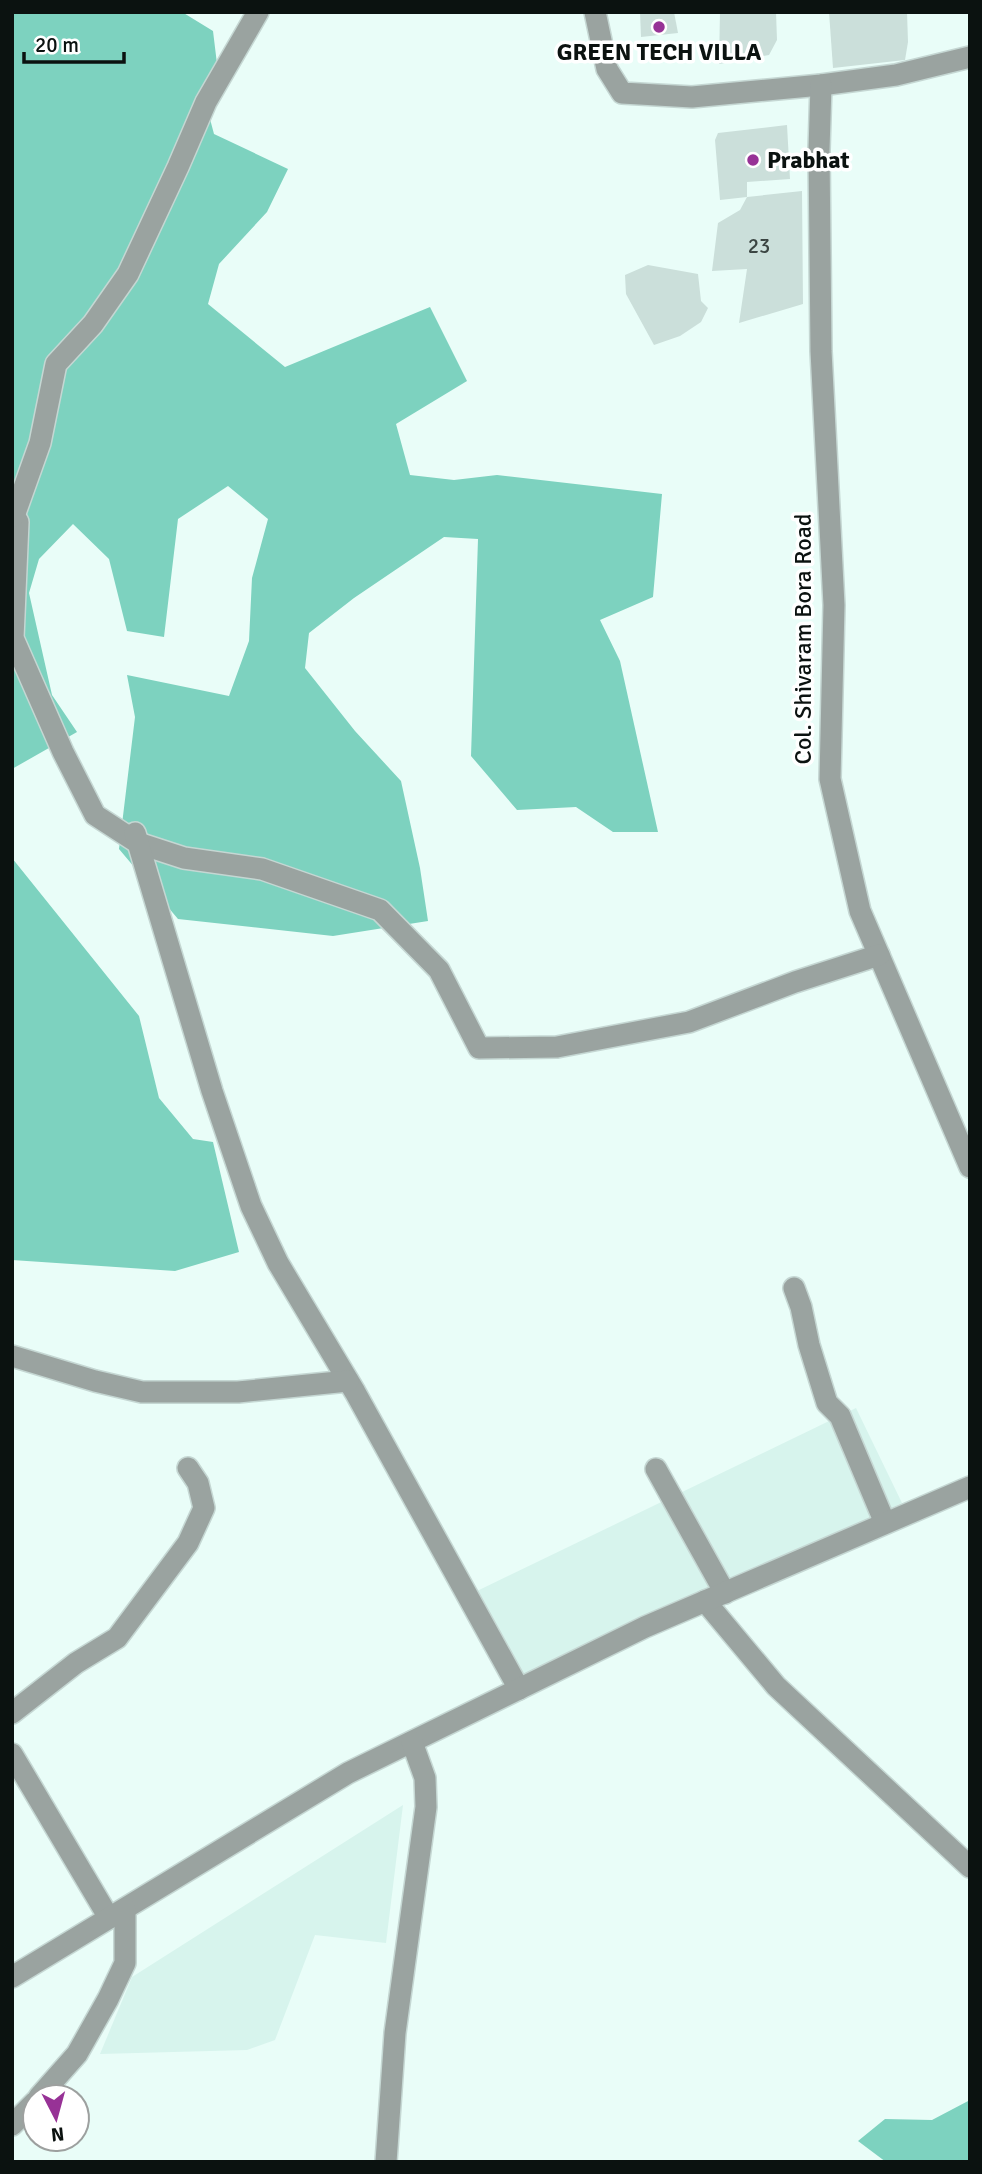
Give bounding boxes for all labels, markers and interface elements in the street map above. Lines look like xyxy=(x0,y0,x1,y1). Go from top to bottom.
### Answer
marker: GREEN TECH VILLA xyxy=(651,19,667,35)
scale bar xyxy=(24,21,124,65)
text: 20 m xyxy=(35,32,79,58)
place label: GREEN TECH VILLA xyxy=(557,37,762,67)
place label: Prabhat xyxy=(767,145,849,175)
marker: Prabhat xyxy=(745,152,761,168)
house number: 23 xyxy=(748,233,770,259)
street label: Col. Shivaram Bora Road xyxy=(788,514,818,764)
north arrow xyxy=(21,2083,91,2153)
text: N xyxy=(50,2121,65,2147)

